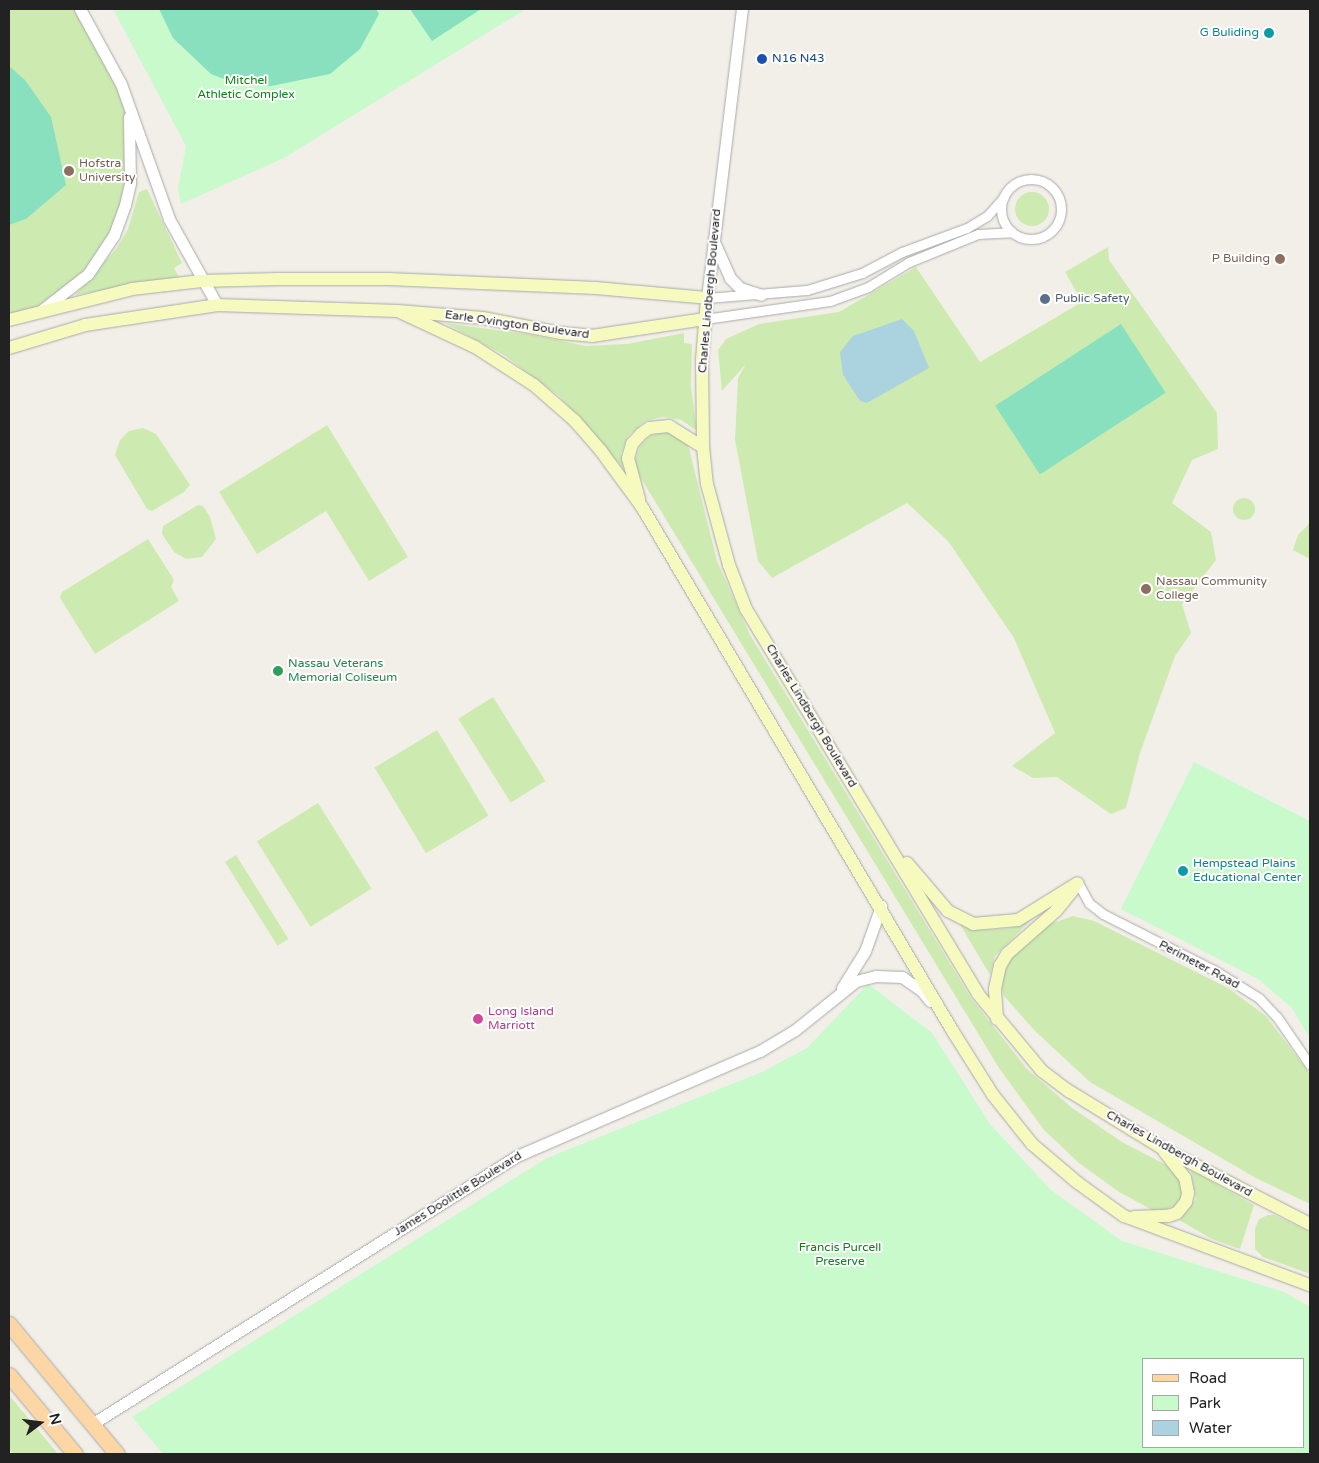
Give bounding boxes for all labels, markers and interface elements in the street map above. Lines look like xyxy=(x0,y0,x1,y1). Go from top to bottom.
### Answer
place label: G Buliding xyxy=(1200,26,1259,40)
marker: G Buliding xyxy=(1263,27,1275,39)
place label: N16 N43 xyxy=(772,52,825,66)
marker: N16 N43 xyxy=(756,53,768,65)
park label: Mitchel Athletic Complex xyxy=(197,74,295,102)
place label: Hofstra University xyxy=(79,157,136,185)
marker: Hofstra University xyxy=(63,165,75,177)
street label: Charles Lindbergh Boulevard xyxy=(696,208,724,374)
place label: P Building xyxy=(1212,252,1270,266)
marker: P Building xyxy=(1274,253,1286,265)
place label: Public Safety xyxy=(1055,292,1129,306)
marker: Public Safety xyxy=(1039,293,1051,305)
street label: Earle Ovington Boulevard xyxy=(444,308,590,342)
place label: Nassau Community College xyxy=(1156,575,1267,603)
marker: Nassau Community College xyxy=(1140,583,1152,595)
street label: Charles Lindbergh Boulevard xyxy=(762,642,860,790)
place label: Nassau Veterans Memorial Coliseum xyxy=(288,657,397,685)
marker: Nassau Veterans Memorial Coliseum xyxy=(272,665,284,677)
place label: Hempstead Plains Educational Center xyxy=(1193,857,1301,885)
marker: Hempstead Plains Educational Center xyxy=(1177,865,1189,877)
street label: Perimeter Road xyxy=(1156,938,1242,992)
place label: Long Island Marriott xyxy=(488,1005,554,1033)
marker: Long Island Marriott xyxy=(472,1013,484,1025)
street label: Charles Lindbergh Boulevard xyxy=(1103,1108,1255,1200)
street label: James Doolittle Boulevard xyxy=(391,1149,525,1239)
park label: Francis Purcell Preserve xyxy=(799,1241,881,1269)
legend xyxy=(1142,1358,1304,1448)
text: Road xyxy=(1189,1369,1227,1387)
text: Park xyxy=(1189,1394,1221,1412)
north arrow xyxy=(15,1398,65,1448)
text: N xyxy=(45,1411,65,1427)
text: Water xyxy=(1189,1419,1232,1437)

